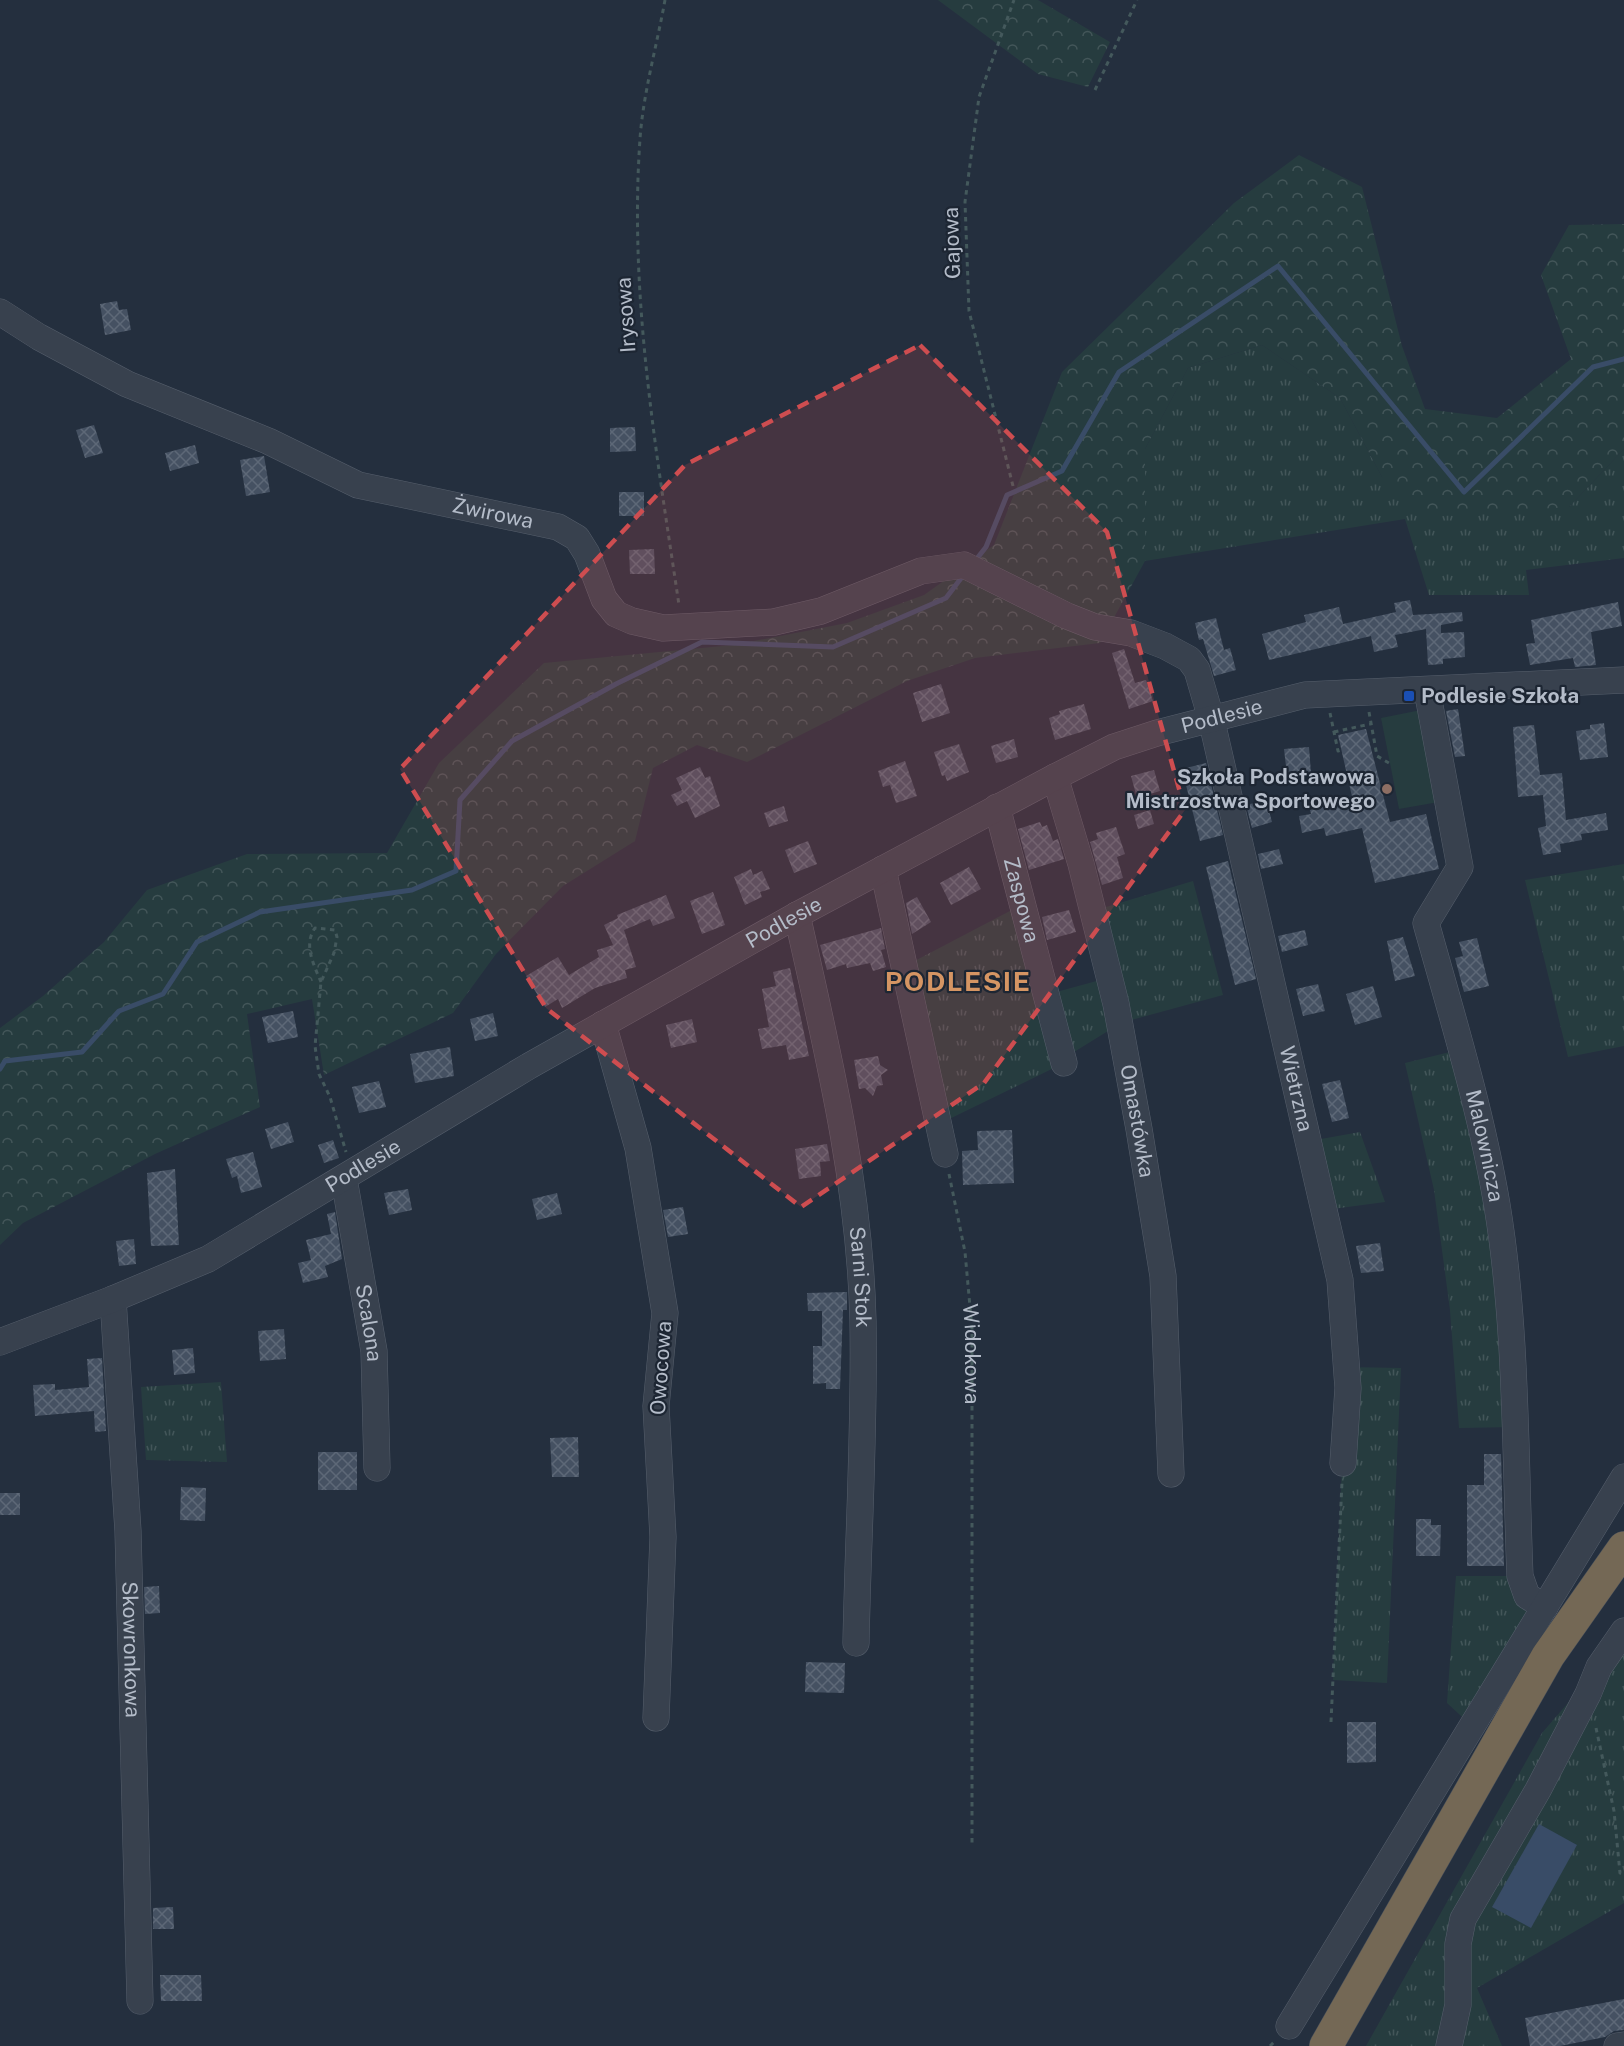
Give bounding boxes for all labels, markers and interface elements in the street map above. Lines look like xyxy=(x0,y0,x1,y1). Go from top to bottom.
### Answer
street label: Gajowa xyxy=(938,207,965,279)
street label: Irysowa xyxy=(610,276,641,354)
street label: Żwirowa xyxy=(450,492,536,533)
place label: Podlesie Szkoła xyxy=(1421,683,1579,708)
marker: Podlesie Szkoła xyxy=(1402,689,1416,703)
street label: Podlesie xyxy=(1178,693,1265,738)
place label: Szkoła Podstawowa Mistrzostwa Sportowego xyxy=(1125,764,1375,813)
marker: Szkoła Podstawowa Mistrzostwa Sportowego xyxy=(1380,782,1394,796)
street label: Zaspowa xyxy=(999,854,1045,945)
street label: Podlesie xyxy=(741,891,826,953)
district label: PODLESIE xyxy=(885,965,1031,997)
street label: Wietrzna xyxy=(1275,1044,1319,1134)
street label: Omastówka xyxy=(1115,1062,1160,1179)
street label: Malownicza xyxy=(1461,1087,1509,1204)
street label: Podlesie xyxy=(321,1133,405,1197)
street label: Sarni Stok xyxy=(845,1225,876,1328)
street label: Scalona xyxy=(351,1282,387,1362)
street label: Widokowa xyxy=(958,1303,985,1404)
street label: Owocowa xyxy=(645,1320,676,1416)
street label: Skowronkowa xyxy=(117,1581,146,1718)

